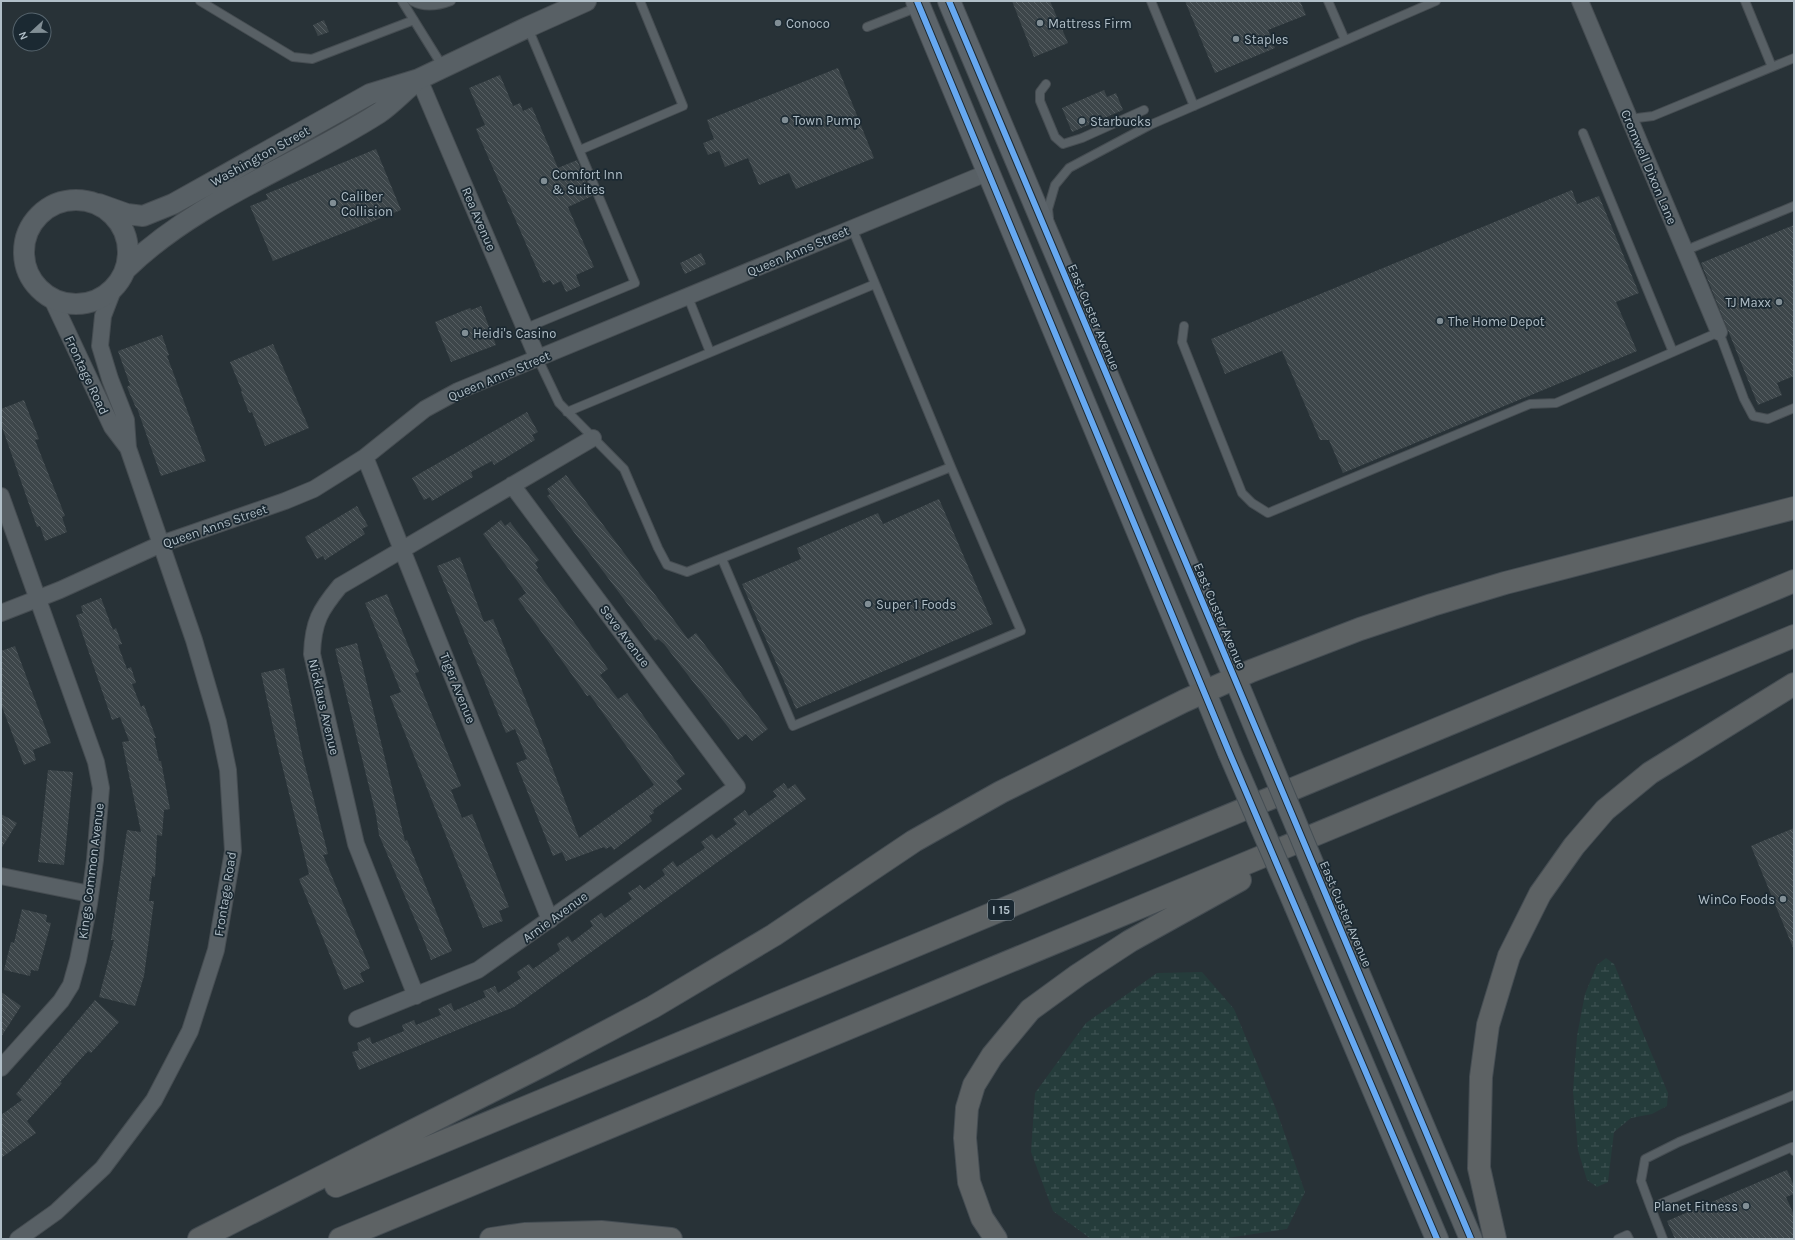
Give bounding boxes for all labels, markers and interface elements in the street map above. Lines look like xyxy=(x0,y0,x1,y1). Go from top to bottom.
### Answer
north arrow xyxy=(12,12,52,52)
place label: Conoco xyxy=(786,16,830,31)
place label: Mattress Firm xyxy=(1048,16,1132,31)
marker: Conoco xyxy=(773,18,783,28)
marker: Mattress Firm xyxy=(1035,18,1045,28)
text: N xyxy=(16,29,31,42)
place label: Staples xyxy=(1244,32,1289,47)
marker: Staples xyxy=(1231,34,1241,44)
street label: Cromwell Dixon Lane xyxy=(1618,107,1680,227)
place label: Town Pump xyxy=(793,113,861,128)
place label: Starbucks xyxy=(1090,114,1151,129)
marker: Town Pump xyxy=(780,115,790,125)
marker: Starbucks xyxy=(1077,116,1087,126)
street label: Washington Street xyxy=(208,123,312,189)
place label: Comfort Inn & Suites xyxy=(552,167,623,197)
marker: Comfort Inn & Suites xyxy=(539,176,549,186)
street label: Rea Avenue xyxy=(459,185,499,253)
place label: Caliber Collision xyxy=(341,189,393,219)
marker: Caliber Collision xyxy=(328,198,338,208)
street label: Queen Anns Street xyxy=(745,223,851,279)
street label: East Custer Avenue xyxy=(1065,262,1123,373)
place label: TJ Maxx xyxy=(1726,295,1771,310)
marker: TJ Maxx xyxy=(1774,297,1784,307)
place label: The Home Depot xyxy=(1448,314,1545,329)
marker: The Home Depot xyxy=(1435,316,1445,326)
place label: Heidi's Casino xyxy=(473,326,556,341)
marker: Heidi's Casino xyxy=(460,328,470,338)
street label: Frontage Road xyxy=(62,333,112,417)
street label: Queen Anns Street xyxy=(446,348,552,404)
street label: Queen Anns Street xyxy=(161,501,269,551)
street label: East Custer Avenue xyxy=(1191,561,1249,672)
place label: Super 1 Foods xyxy=(876,597,957,612)
marker: Super 1 Foods xyxy=(863,599,873,609)
street label: Seve Avenue xyxy=(597,602,653,670)
street label: Tiger Avenue xyxy=(437,650,479,726)
street label: Nicklaus Avenue xyxy=(306,657,342,757)
street label: Kings Common Avenue xyxy=(75,802,107,940)
street label: Frontage Road xyxy=(211,851,239,937)
street label: East Custer Avenue xyxy=(1317,859,1375,970)
street label: Arnie Avenue xyxy=(520,888,591,946)
place label: WinCo Foods xyxy=(1698,892,1775,907)
marker: WinCo Foods xyxy=(1778,894,1788,904)
road number: I 15 xyxy=(988,900,1014,920)
place label: Planet Fitness xyxy=(1654,1199,1738,1214)
marker: Planet Fitness xyxy=(1741,1201,1751,1211)

